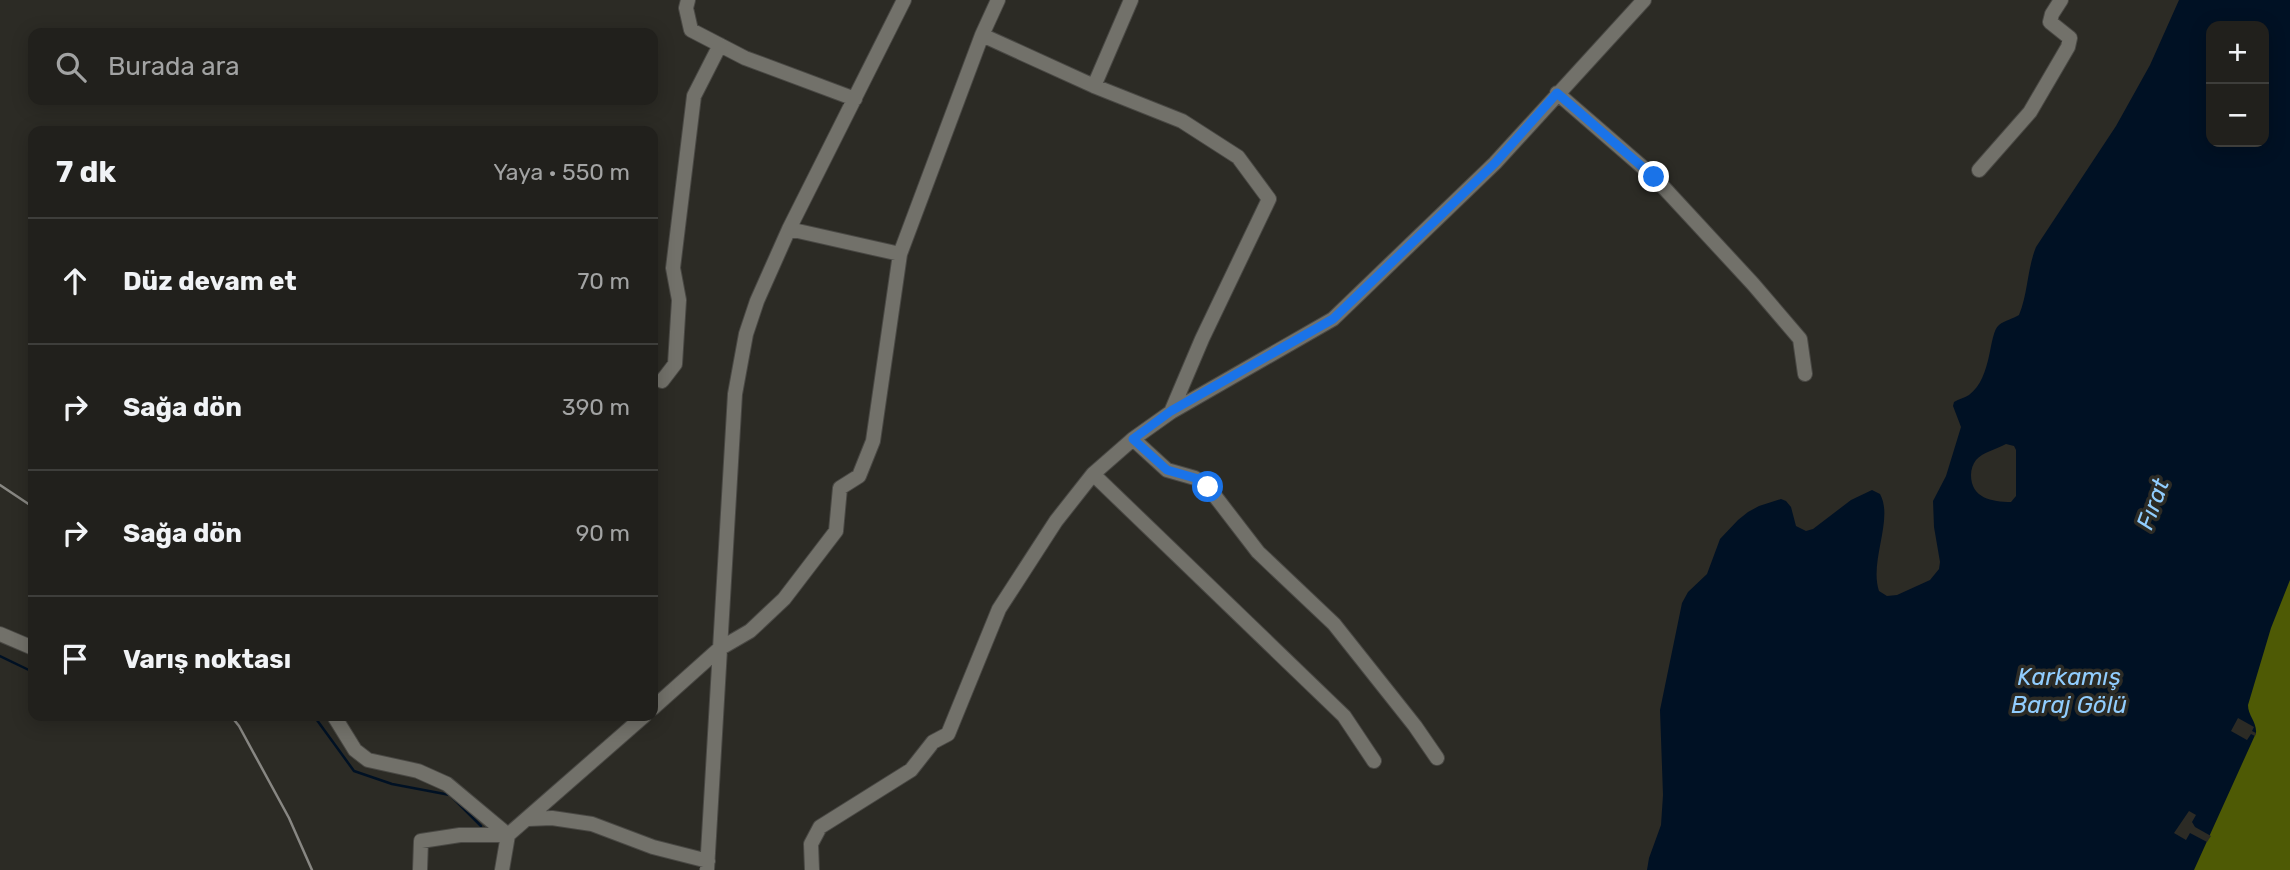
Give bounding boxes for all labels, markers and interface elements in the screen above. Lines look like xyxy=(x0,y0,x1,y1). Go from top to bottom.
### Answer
map controls xyxy=(2206,21,2269,147)
button: + xyxy=(2206,21,2269,84)
search box xyxy=(28,28,658,105)
icon: search xyxy=(52,48,90,86)
text: Burada ara xyxy=(108,51,240,82)
button: − xyxy=(2206,84,2269,147)
text: 7 dk xyxy=(56,154,116,190)
text: Yaya · 550 m xyxy=(493,158,630,186)
route end xyxy=(1638,161,1669,192)
icon: ahead xyxy=(56,262,94,300)
text: Düz devam et xyxy=(123,266,297,297)
text: 70 m xyxy=(578,267,630,295)
icon: right xyxy=(56,388,94,426)
text: Sağa dön xyxy=(123,392,242,423)
text: 390 m xyxy=(562,393,630,421)
route start xyxy=(1192,471,1223,502)
water label: Fırat xyxy=(2131,474,2175,533)
icon: right xyxy=(56,514,94,552)
text: Sağa dön xyxy=(123,518,242,549)
text: 90 m xyxy=(576,519,630,547)
icon: arrive xyxy=(56,640,94,678)
text: Varış noktası xyxy=(123,644,291,675)
water label: Karkamış Baraj Gölü xyxy=(2011,663,2127,719)

